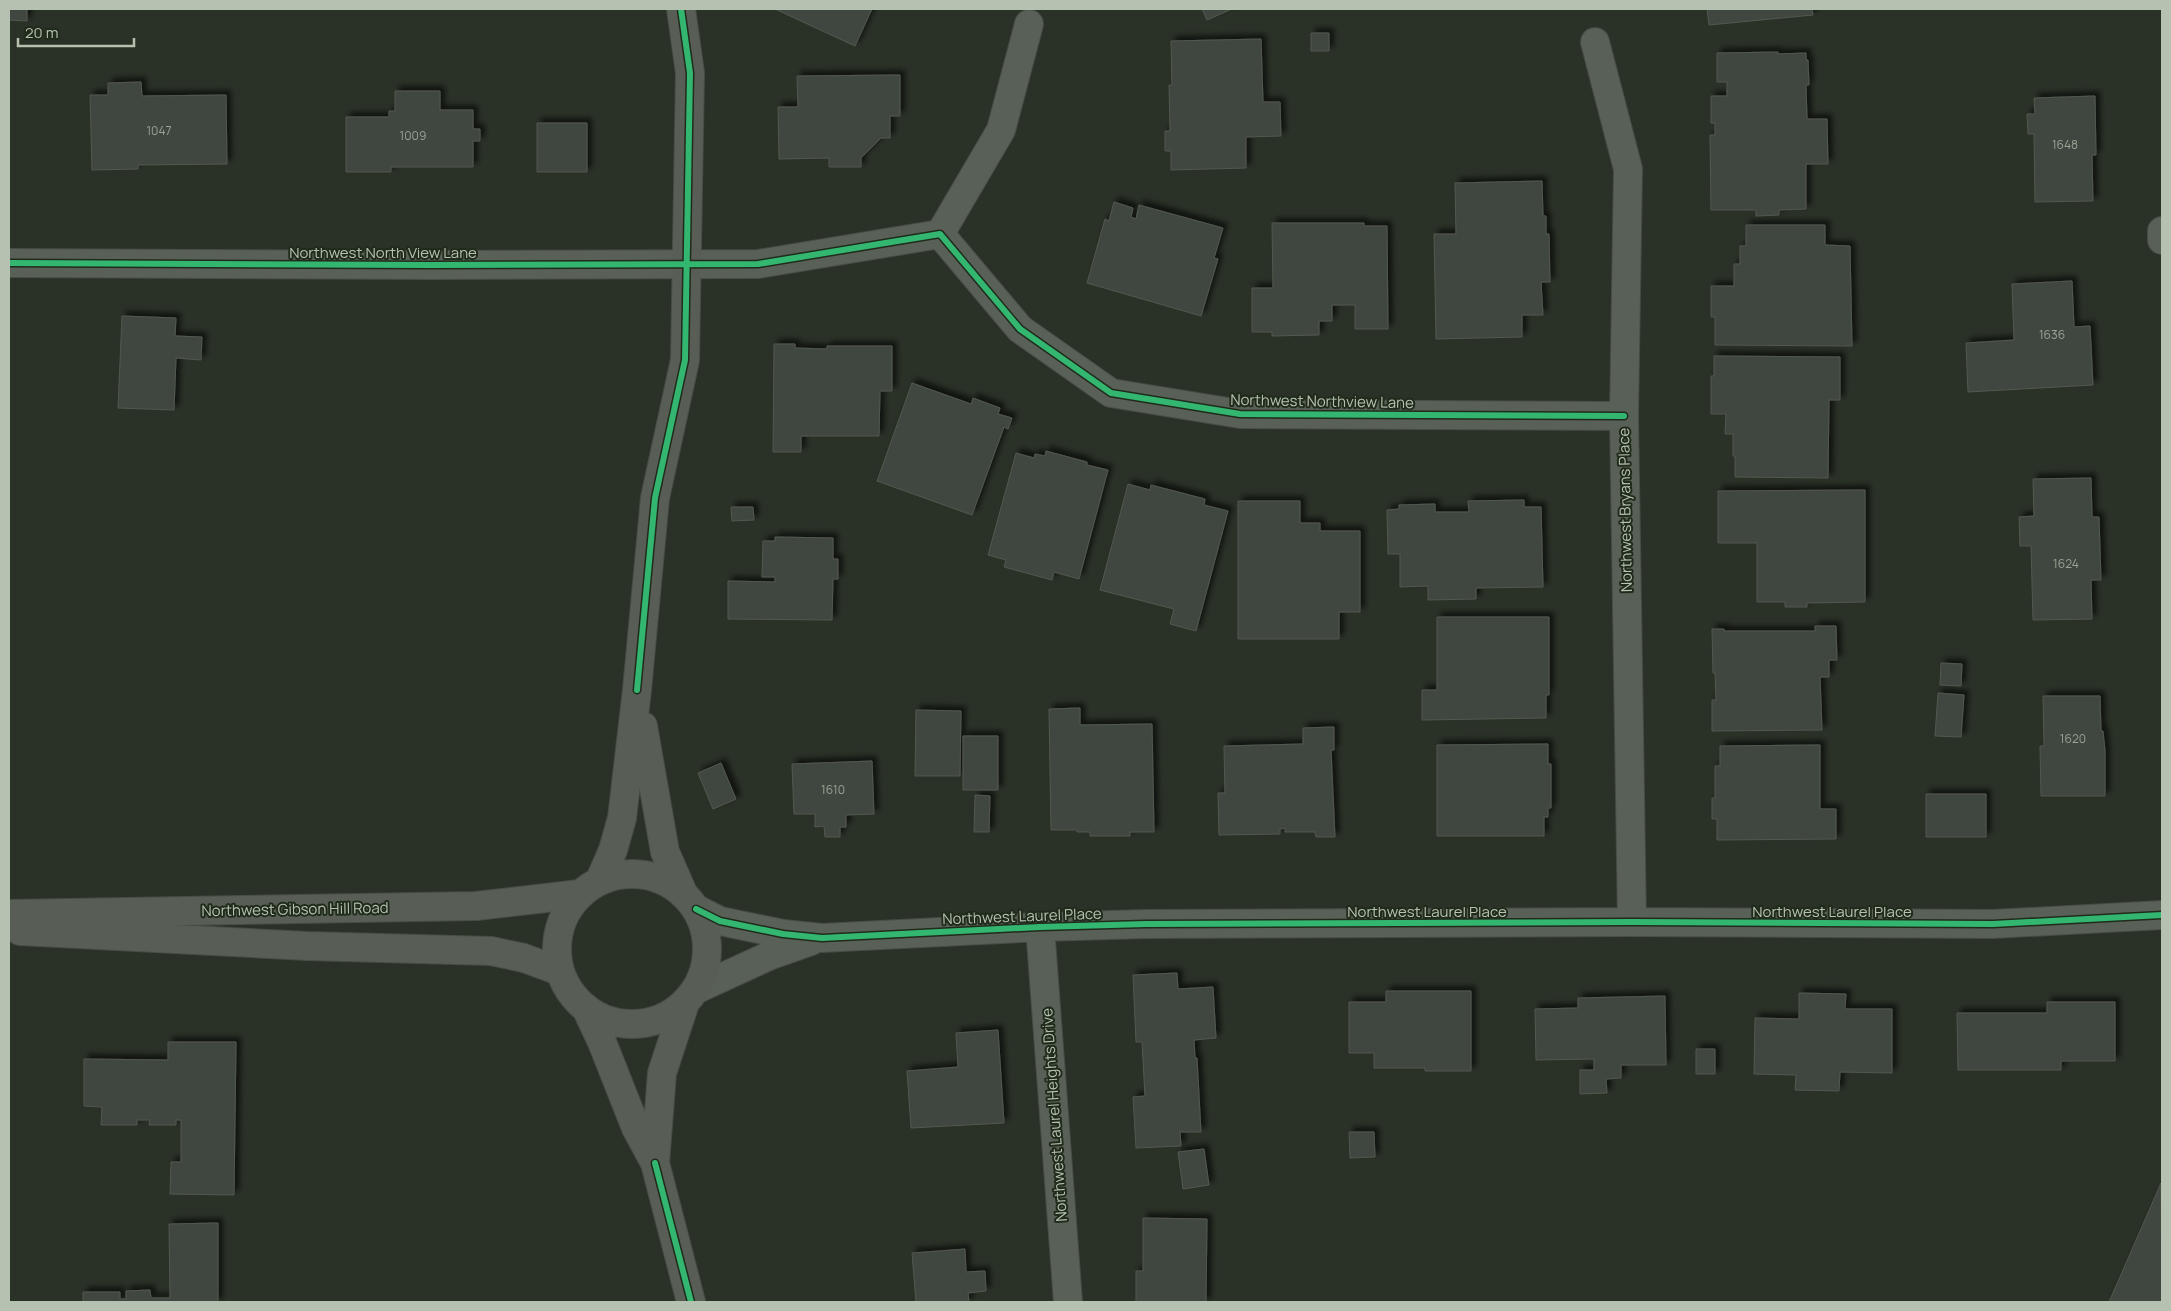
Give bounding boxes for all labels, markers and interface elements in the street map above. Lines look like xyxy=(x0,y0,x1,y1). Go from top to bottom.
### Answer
scale bar xyxy=(18,15,134,47)
text: 20 m xyxy=(25,22,58,43)
house number: 1047 xyxy=(146,122,172,139)
house number: 1009 xyxy=(400,127,426,144)
house number: 1648 xyxy=(2052,136,2078,153)
street label: Northwest North View Lane xyxy=(289,242,477,263)
house number: 1636 xyxy=(2039,326,2065,343)
street label: Northwest Northview Lane xyxy=(1230,389,1414,413)
street label: Northwest Bryans Place xyxy=(1613,427,1637,592)
house number: 1624 xyxy=(2053,555,2079,572)
house number: 1620 xyxy=(2060,730,2086,747)
house number: 1610 xyxy=(821,781,845,798)
street label: Northwest Gibson Hill Road xyxy=(201,897,389,921)
street label: Northwest Laurel Place xyxy=(1347,901,1507,922)
street label: Northwest Laurel Place xyxy=(1752,901,1912,922)
street label: Northwest Laurel Place xyxy=(942,903,1102,929)
street label: Northwest Laurel Heights Drive xyxy=(1036,1007,1072,1222)

